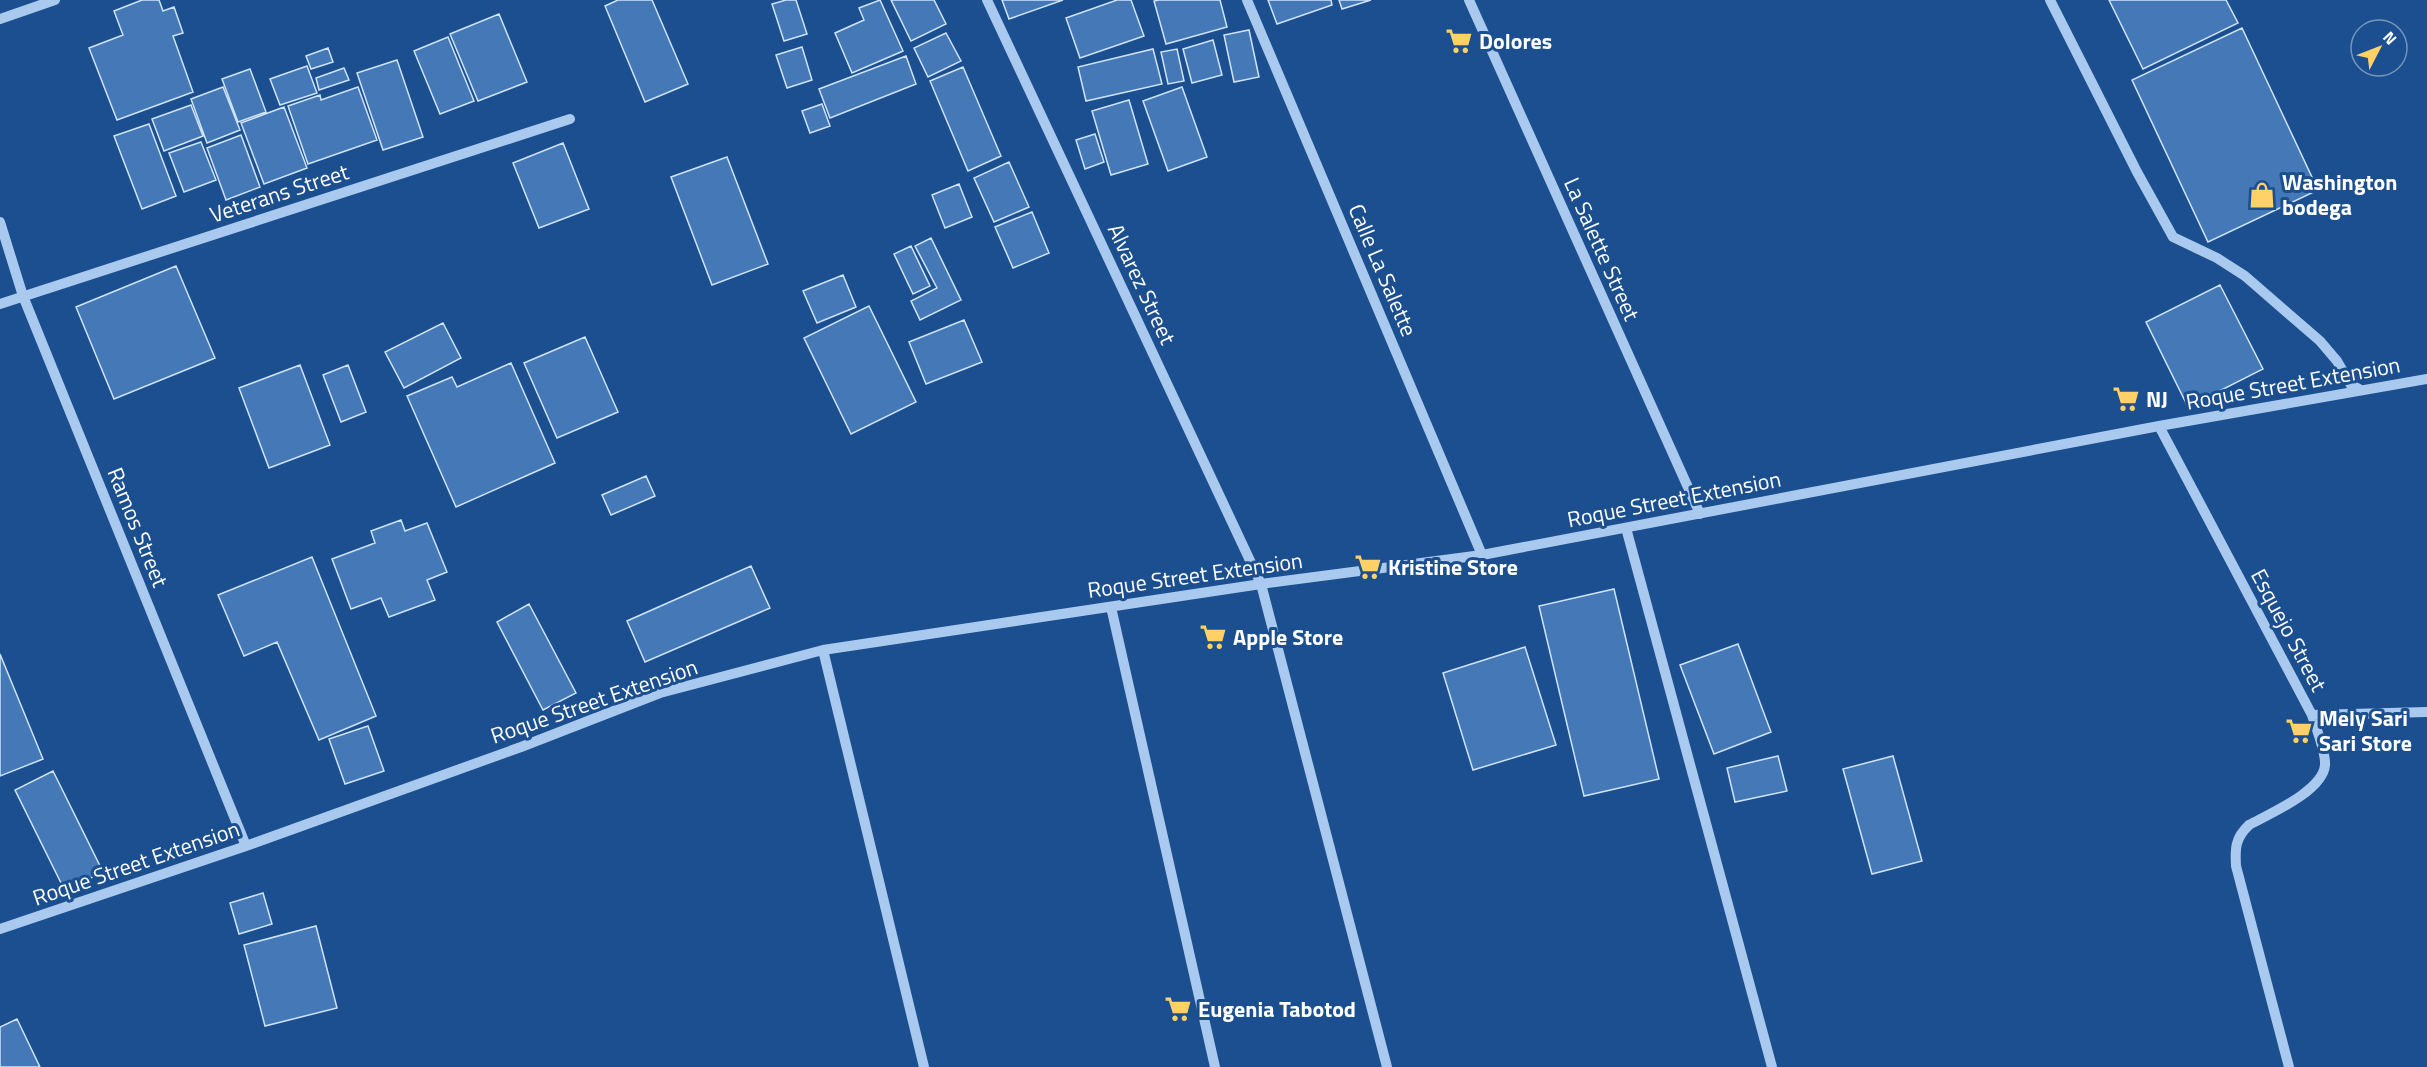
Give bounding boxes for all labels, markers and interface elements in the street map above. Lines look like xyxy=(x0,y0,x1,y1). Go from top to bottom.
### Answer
north arrow xyxy=(2349,18,2409,78)
place label: Dolores xyxy=(1479,24,1552,58)
supermarket icon: Dolores xyxy=(1444,26,1474,56)
text: N xyxy=(2378,26,2403,50)
street label: Veterans Street xyxy=(205,154,353,231)
place label: Washington bodega xyxy=(2282,165,2397,224)
street label: La Salette Street xyxy=(1555,172,1649,326)
shop icon: Washington bodega xyxy=(2247,180,2277,210)
street label: Calle La Salette xyxy=(1340,198,1426,342)
street label: Alvarez Street xyxy=(1099,218,1185,350)
street label: Roque Street Extension xyxy=(2183,347,2403,419)
place label: NJ xyxy=(2146,382,2168,416)
supermarket icon: NJ xyxy=(2111,384,2141,414)
street label: Ramos Street xyxy=(99,462,178,592)
street label: Roque Street Extension xyxy=(1564,462,1784,536)
street label: Roque Street Extension xyxy=(1085,543,1305,607)
place label: Kristine Store xyxy=(1388,550,1518,584)
supermarket icon: Kristine Store xyxy=(1353,552,1383,582)
street label: Esquejo Street xyxy=(2242,563,2336,698)
place label: Apple Store xyxy=(1233,620,1343,654)
supermarket icon: Apple Store xyxy=(1198,622,1228,652)
street label: Roque Street Extension xyxy=(486,650,702,752)
place label: Mely Sari Sari Store xyxy=(2319,701,2412,760)
supermarket icon: Mely Sari Sari Store xyxy=(2284,716,2314,746)
street label: Roque Street Extension xyxy=(28,812,244,914)
place label: Eugenia Tabotod xyxy=(1198,992,1356,1026)
supermarket icon: Eugenia Tabotod xyxy=(1163,994,1193,1024)

